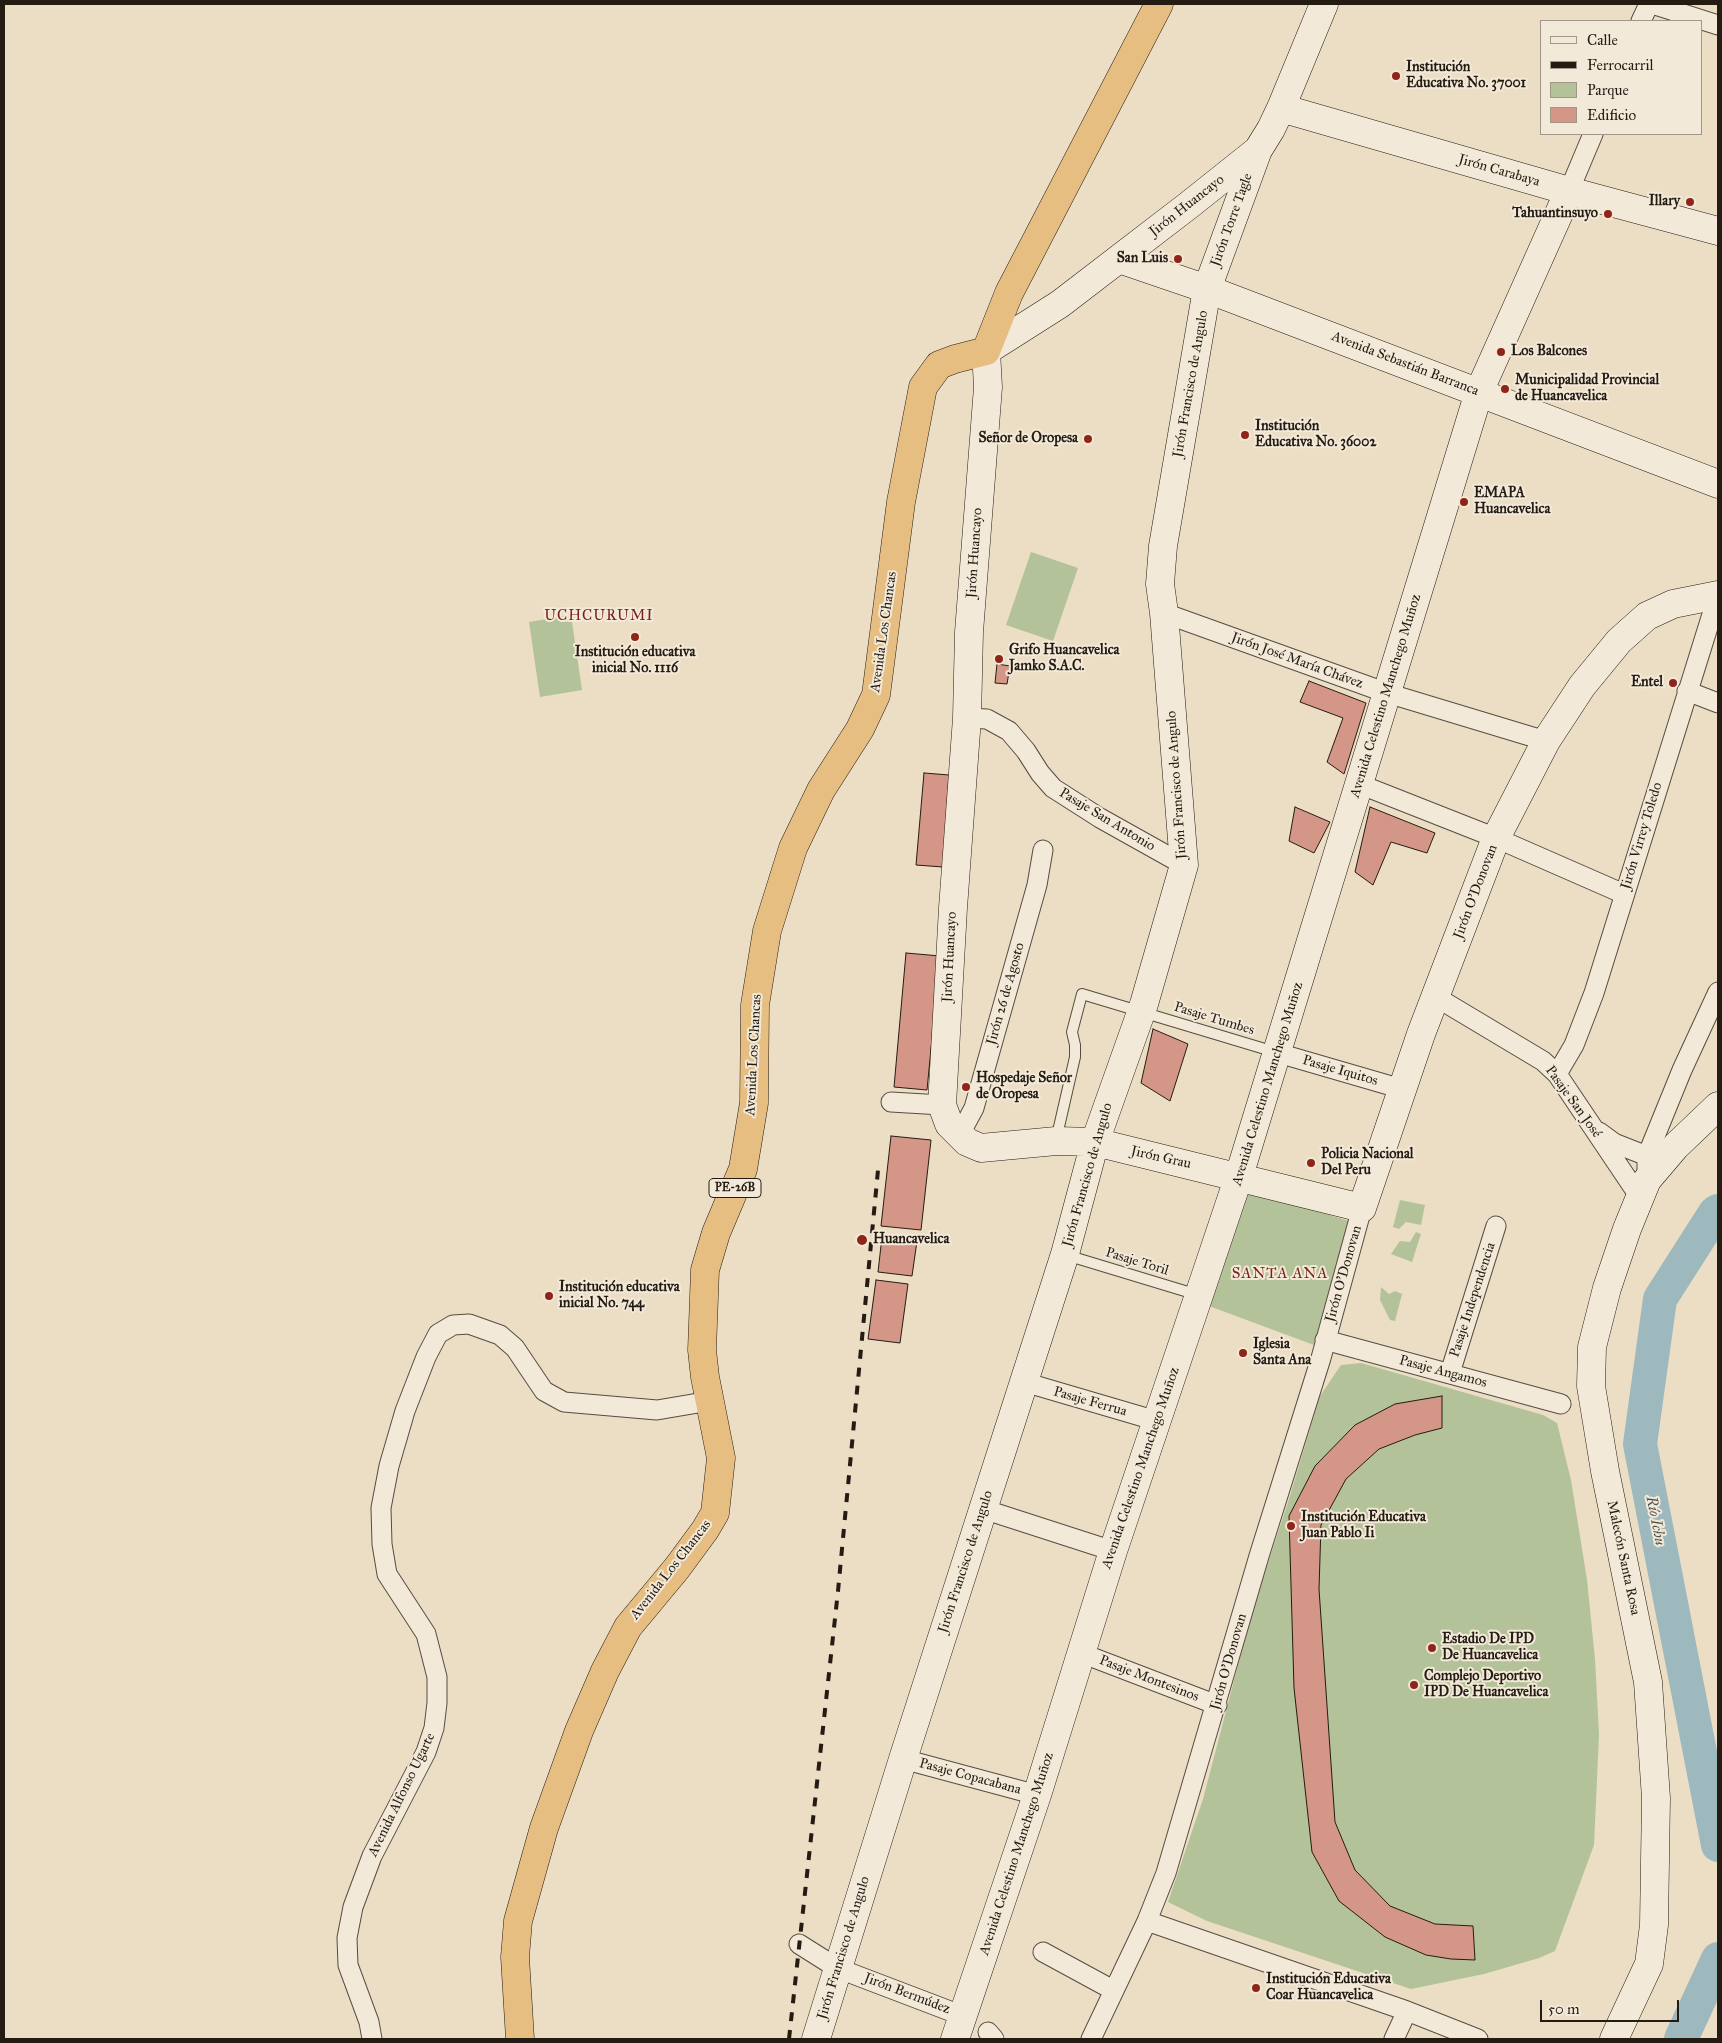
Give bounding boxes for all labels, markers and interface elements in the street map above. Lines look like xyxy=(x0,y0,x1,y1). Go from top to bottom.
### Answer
legend xyxy=(1540,20,1702,135)
text: Calle xyxy=(1587,31,1618,49)
text: Ferrocarril xyxy=(1587,56,1654,74)
place label: Institución Educativa No. 37001 xyxy=(1406,60,1526,92)
marker: Institución Educativa No. 37001 xyxy=(1390,70,1402,82)
text: Parque xyxy=(1587,81,1629,99)
text: Edificio xyxy=(1587,106,1636,124)
street label: Jirón Carabaya xyxy=(1456,151,1542,191)
street label: Jirón Huancayo xyxy=(1146,171,1228,241)
street label: Jirón Torre Tagle xyxy=(1207,171,1257,269)
place label: Illary xyxy=(1649,194,1680,210)
marker: Illary xyxy=(1684,196,1696,208)
place label: Tahuantinsuyo xyxy=(1512,206,1598,222)
marker: Tahuantinsuyo xyxy=(1602,208,1614,220)
place label: San Luis xyxy=(1117,251,1168,267)
marker: San Luis xyxy=(1172,253,1184,265)
street label: Jirón Francisco de Angulo xyxy=(1170,309,1212,459)
street label: Avenida Sebastián Barranca xyxy=(1329,328,1481,400)
place label: Los Balcones xyxy=(1511,344,1587,360)
marker: Los Balcones xyxy=(1495,346,1507,358)
place label: Municipalidad Provincial de Huancavelica xyxy=(1515,373,1659,406)
marker: Municipalidad Provincial de Huancavelica xyxy=(1499,383,1511,395)
place label: Institución Educativa No. 36002 xyxy=(1255,419,1376,452)
marker: Institución Educativa No. 36002 xyxy=(1239,429,1251,441)
place label: Señor de Oropesa xyxy=(978,431,1078,447)
marker: Señor de Oropesa xyxy=(1082,433,1094,445)
place label: EMAPA Huancavelica xyxy=(1474,486,1550,518)
marker: EMAPA Huancavelica xyxy=(1458,496,1470,508)
street label: Jirón Huancayo xyxy=(963,507,987,599)
street label: Avenida Los Chancas xyxy=(867,570,901,694)
street label: Avenida Celestino Manchego Muñoz xyxy=(1347,592,1425,800)
district label: UCHCURUMI xyxy=(543,607,655,625)
street label: Jirón José María Chávez xyxy=(1229,629,1365,693)
marker: Institución educativa inicial No. 1116 xyxy=(629,631,641,643)
place label: Grifo Huancavelica Jamko S.A.C. xyxy=(1009,643,1119,676)
place label: Institución educativa inicial No. 1116 xyxy=(575,645,695,678)
marker: Grifo Huancavelica Jamko S.A.C. xyxy=(993,653,1005,665)
place label: Entel xyxy=(1631,675,1663,691)
marker: Entel xyxy=(1667,677,1679,689)
street label: Jirón Francisco de Angulo xyxy=(1163,710,1191,860)
street label: Jirón Virrey Toledo xyxy=(1618,780,1666,892)
street label: Pasaje San Antonio xyxy=(1056,785,1158,855)
street label: Jirón O'Donovan xyxy=(1450,842,1502,942)
street label: Jirón Huancayo xyxy=(939,911,961,1003)
street label: Jirón 26 de Agosto xyxy=(983,941,1029,1047)
street label: Avenida Celestino Manchego Muñoz xyxy=(1229,980,1307,1188)
street label: Avenida Los Chancas xyxy=(742,994,766,1116)
street label: Pasaje Tumbes xyxy=(1172,999,1256,1039)
street label: Pasaje Iquitos xyxy=(1300,1052,1380,1090)
street label: Pasaje San José xyxy=(1541,1063,1605,1141)
place label: Hospedaje Señor de Oropesa xyxy=(976,1071,1072,1104)
marker: Hospedaje Señor de Oropesa xyxy=(960,1081,972,1093)
street label: Jirón Francisco de Angulo xyxy=(1059,1101,1117,1249)
street label: Jirón Grau xyxy=(1129,1143,1193,1173)
place label: Policia Nacional Del Peru xyxy=(1321,1147,1414,1180)
marker: Policia Nacional Del Peru xyxy=(1305,1157,1317,1169)
road number: PE-26B xyxy=(709,1178,761,1198)
street label: Jirón O'Donovan xyxy=(1322,1224,1366,1324)
place label: Huancavelica xyxy=(873,1232,949,1248)
marker: Huancavelica xyxy=(855,1233,869,1247)
street label: Pasaje Independencia xyxy=(1446,1240,1500,1360)
street label: Pasaje Toril xyxy=(1103,1244,1171,1280)
district label: SANTA ANA xyxy=(1231,1265,1329,1283)
place label: Institución educativa inicial No. 744 xyxy=(559,1280,680,1312)
marker: Institución educativa inicial No. 744 xyxy=(543,1290,555,1302)
place label: Iglesia Santa Ana xyxy=(1253,1337,1311,1370)
marker: Iglesia Santa Ana xyxy=(1237,1347,1249,1359)
street label: Pasaje Angamos xyxy=(1397,1352,1489,1392)
street label: Avenida Celestino Manchego Muñoz xyxy=(1099,1365,1183,1571)
street label: Pasaje Ferrua xyxy=(1051,1384,1129,1420)
street label: Jirón Francisco de Angulo xyxy=(935,1489,997,1635)
water label: Río Ichu xyxy=(1641,1495,1669,1547)
street label: Malecón Santa Rosa xyxy=(1603,1499,1643,1617)
place label: Institución Educativa Juan Pablo Ii xyxy=(1301,1510,1426,1542)
street label: Avenida Los Chancas xyxy=(627,1517,715,1623)
marker: Institución Educativa Juan Pablo Ii xyxy=(1285,1520,1297,1532)
street label: Jirón O'Donovan xyxy=(1207,1612,1251,1712)
place label: Estadio De IPD De Huancavelica xyxy=(1442,1632,1538,1664)
marker: Estadio De IPD De Huancavelica xyxy=(1426,1642,1438,1654)
street label: Pasaje Montesinos xyxy=(1097,1652,1201,1706)
place label: Complejo Deportivo IPD De Huancavelica xyxy=(1424,1669,1548,1701)
marker: Complejo Deportivo IPD De Huancavelica xyxy=(1408,1679,1420,1691)
street label: Avenida Alfonso Ugarte xyxy=(365,1730,439,1860)
street label: Avenida Celestino Manchego Muñoz xyxy=(976,1750,1058,1958)
street label: Pasaje Copacabana xyxy=(917,1755,1023,1799)
street label: Jirón Francisco de Angulo xyxy=(814,1874,874,2022)
street label: Jirón Bermúdez xyxy=(861,1970,953,2018)
place label: Institución Educativa Coar Huancavelica xyxy=(1266,1972,1391,2004)
marker: Institución Educativa Coar Huancavelica xyxy=(1250,1982,1262,1994)
scale bar xyxy=(1542,1990,1681,2022)
text: 50 m xyxy=(1548,2000,1580,2018)

